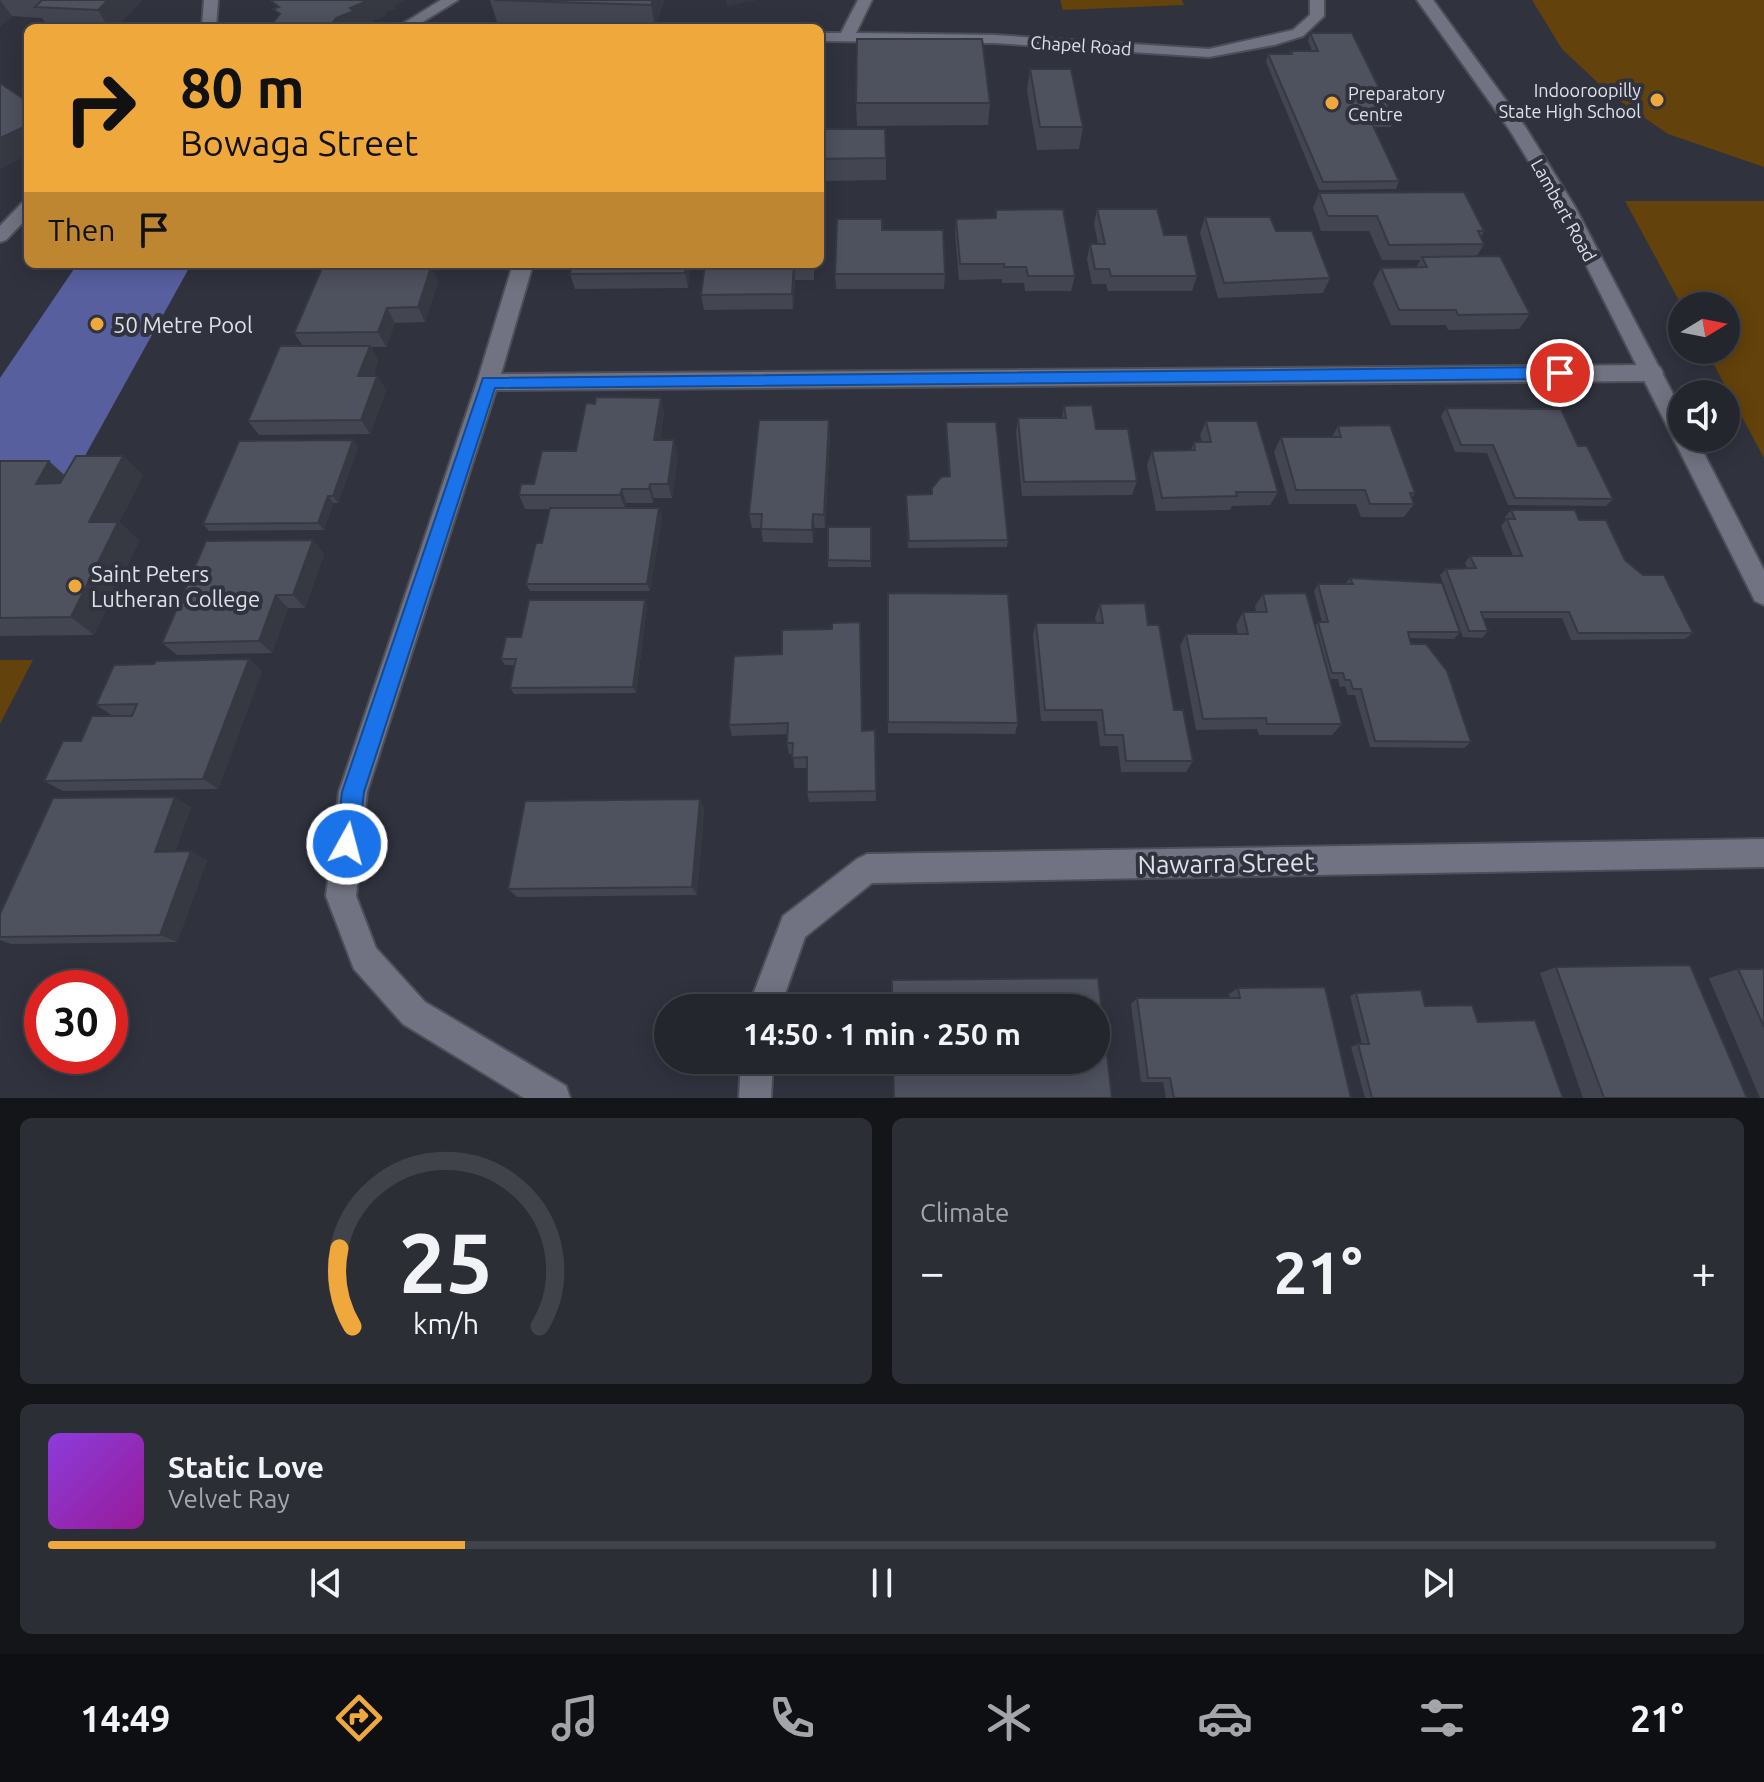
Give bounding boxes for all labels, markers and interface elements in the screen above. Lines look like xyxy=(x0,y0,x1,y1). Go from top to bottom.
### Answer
street label: Chapel Road xyxy=(1030,31,1132,59)
icon: right xyxy=(48,56,152,160)
text: 80 m xyxy=(180,56,305,119)
place label: Indooroopilly State High School xyxy=(1499,80,1641,121)
place label: Preparatory Centre xyxy=(1348,83,1445,124)
marker: Indooroopilly State High School xyxy=(1648,91,1666,109)
marker: Preparatory Centre xyxy=(1323,94,1341,112)
text: Bowaga Street xyxy=(180,122,418,163)
street label: Lambert Road xyxy=(1528,155,1600,265)
icon: arrive xyxy=(132,208,176,252)
text: Then xyxy=(48,213,116,247)
north arrow xyxy=(1668,292,1740,364)
map controls xyxy=(1668,292,1740,452)
place label: 50 Metre Pool xyxy=(113,312,253,337)
marker: 50 Metre Pool xyxy=(88,315,106,333)
pin xyxy=(1526,339,1594,407)
icon: arrive xyxy=(1538,351,1582,395)
button: sound xyxy=(1668,380,1740,452)
place label: Saint Peters Lutheran College xyxy=(91,561,260,611)
marker: Saint Peters Lutheran College xyxy=(66,577,84,595)
position arrow xyxy=(305,802,389,886)
street label: Nawarra Street xyxy=(1137,847,1315,879)
speed limit sign: 30 xyxy=(24,970,128,1074)
text: 14:50 · 1 min · 250 m xyxy=(743,1017,1021,1051)
text: Climate xyxy=(920,1198,1009,1227)
text: 25 xyxy=(399,1215,493,1309)
text: 21° xyxy=(1274,1238,1362,1305)
text: − xyxy=(920,1247,945,1296)
text: + xyxy=(1691,1247,1716,1296)
text: km/h xyxy=(413,1307,479,1339)
text: Static Love xyxy=(168,1450,324,1484)
text: Velvet Ray xyxy=(168,1484,290,1513)
icon: previous xyxy=(304,1561,348,1605)
icon: pause xyxy=(860,1561,904,1605)
icon: next xyxy=(1416,1561,1460,1605)
icon: directions xyxy=(331,1690,387,1746)
icon: music xyxy=(547,1690,603,1746)
icon: phone xyxy=(764,1690,820,1746)
icon: climate xyxy=(981,1690,1037,1746)
icon: car xyxy=(1197,1690,1253,1746)
icon: filters xyxy=(1414,1690,1470,1746)
text: 14:49 xyxy=(80,1698,170,1739)
text: 21° xyxy=(1630,1698,1684,1739)

